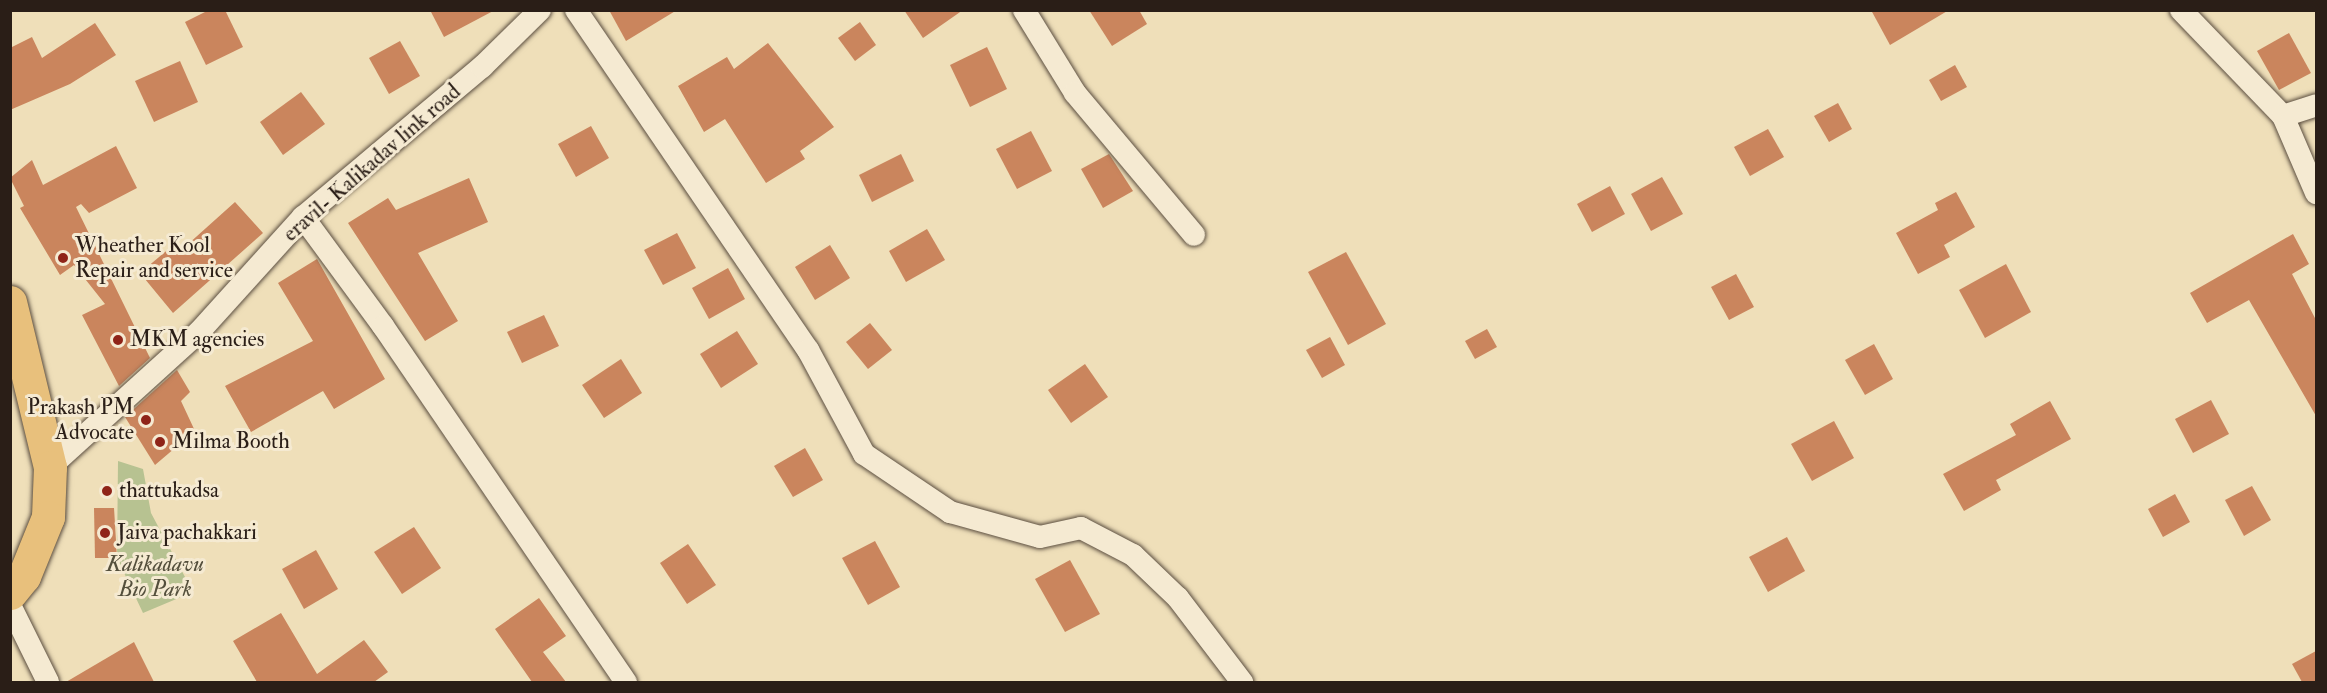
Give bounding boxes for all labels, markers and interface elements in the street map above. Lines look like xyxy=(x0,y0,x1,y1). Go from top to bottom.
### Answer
street label: eravil- Kalikadav link road xyxy=(278,79,466,247)
place label: Wheather Kool Repair and service xyxy=(75,232,233,284)
marker: Wheather Kool Repair and service xyxy=(56,251,70,265)
place label: MKM agencies xyxy=(130,327,264,353)
marker: MKM agencies xyxy=(111,333,125,347)
place label: Prakash PM Advocate xyxy=(27,394,134,446)
marker: Prakash PM Advocate xyxy=(139,413,153,427)
place label: Milma Booth xyxy=(172,429,290,455)
marker: Milma Booth xyxy=(153,435,167,449)
place label: thattukadsa xyxy=(119,478,219,504)
marker: thattukadsa xyxy=(100,484,114,498)
place label: Jaiva pachakkari xyxy=(117,520,257,546)
marker: Jaiva pachakkari xyxy=(98,526,112,540)
park label: Kalikadavu Bio Park xyxy=(106,551,204,602)

